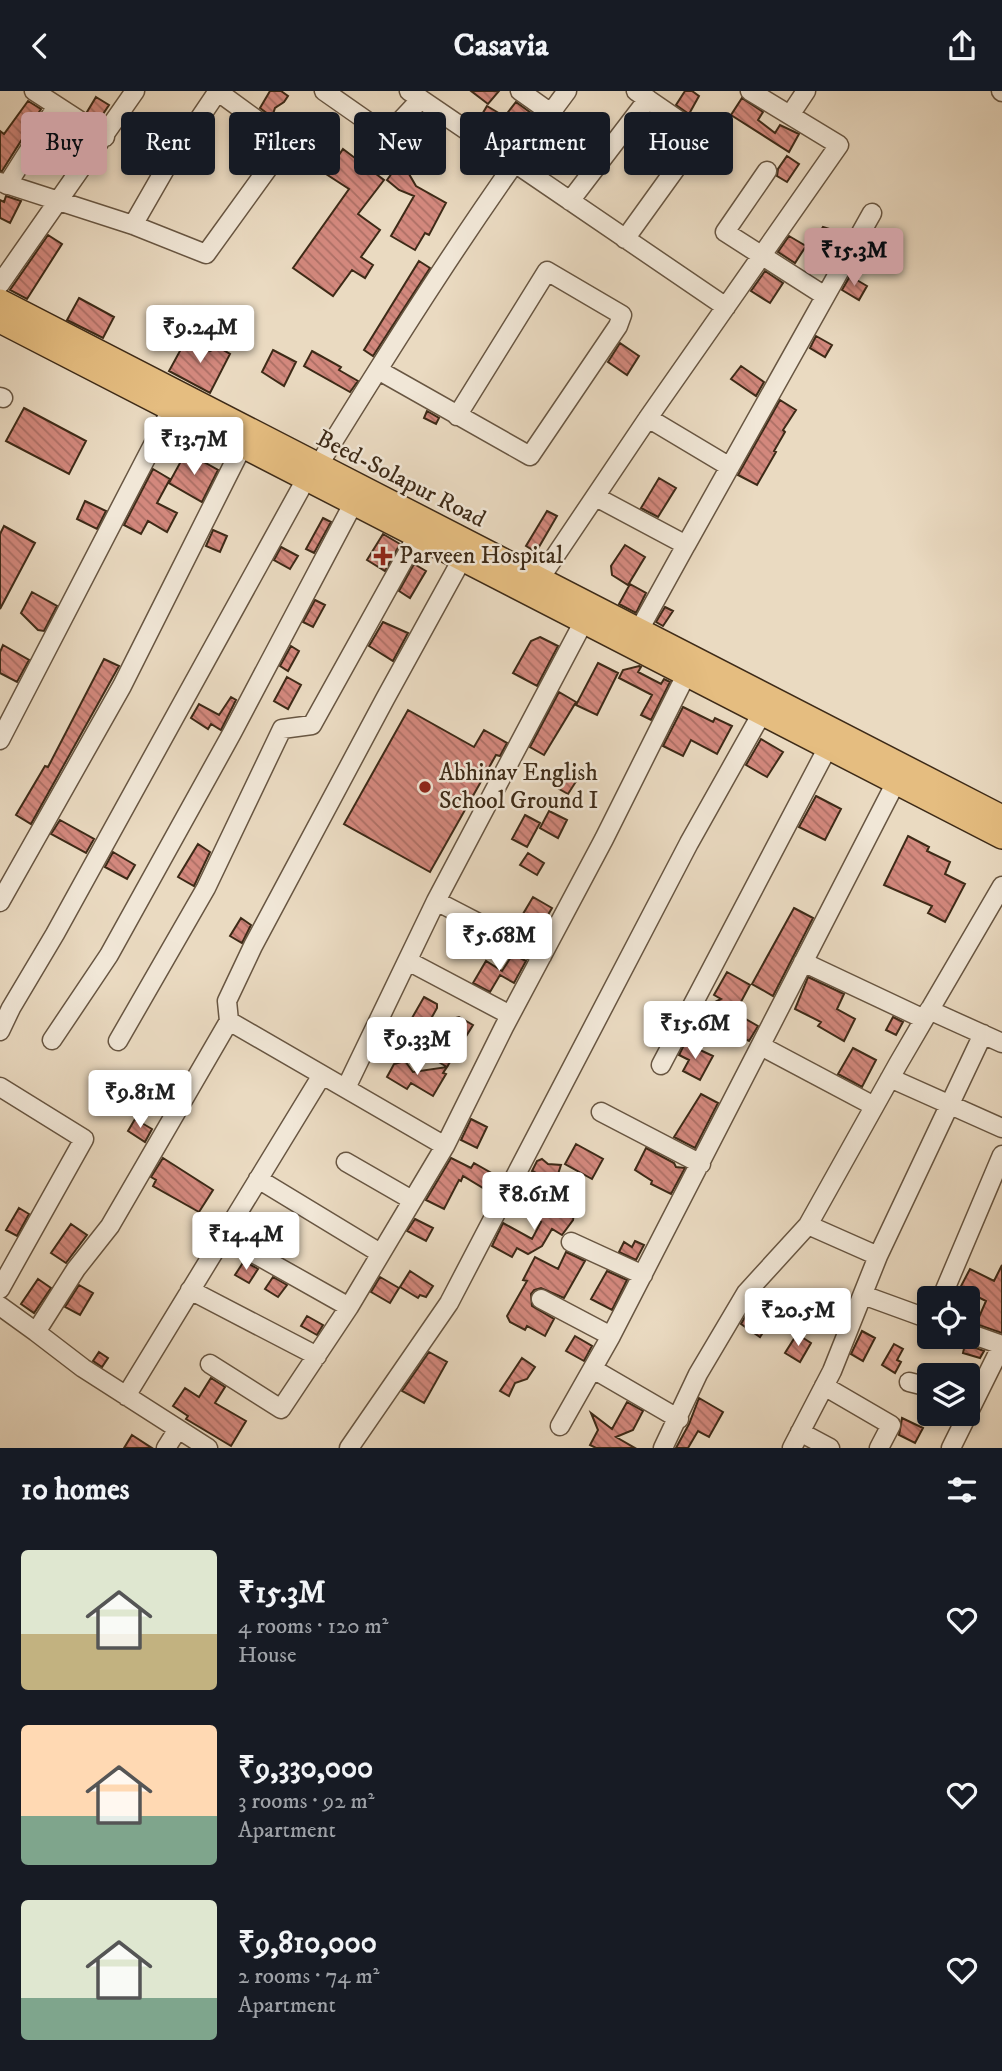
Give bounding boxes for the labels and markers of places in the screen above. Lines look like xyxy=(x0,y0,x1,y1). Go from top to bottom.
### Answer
pin: ₹15.3M xyxy=(797,229,911,288)
pin: ₹9.24M xyxy=(143,306,257,365)
pin: ₹13.7M xyxy=(137,417,251,477)
place label: Parveen Hospital xyxy=(399,541,564,571)
marker: Parveen Hospital xyxy=(373,546,393,566)
place label: Abhinav English School Ground I xyxy=(439,758,599,816)
marker: Abhinav English School Ground I xyxy=(417,779,433,795)
pin: ₹5.68M xyxy=(442,913,556,973)
pin: ₹15.6M xyxy=(638,1002,752,1061)
pin: ₹9.33M xyxy=(360,1017,474,1077)
pin: ₹9.81M xyxy=(83,1070,197,1130)
pin: ₹8.61M xyxy=(477,1173,591,1232)
pin: ₹14.4M xyxy=(189,1213,303,1272)
pin: ₹20.5M xyxy=(741,1289,855,1348)

